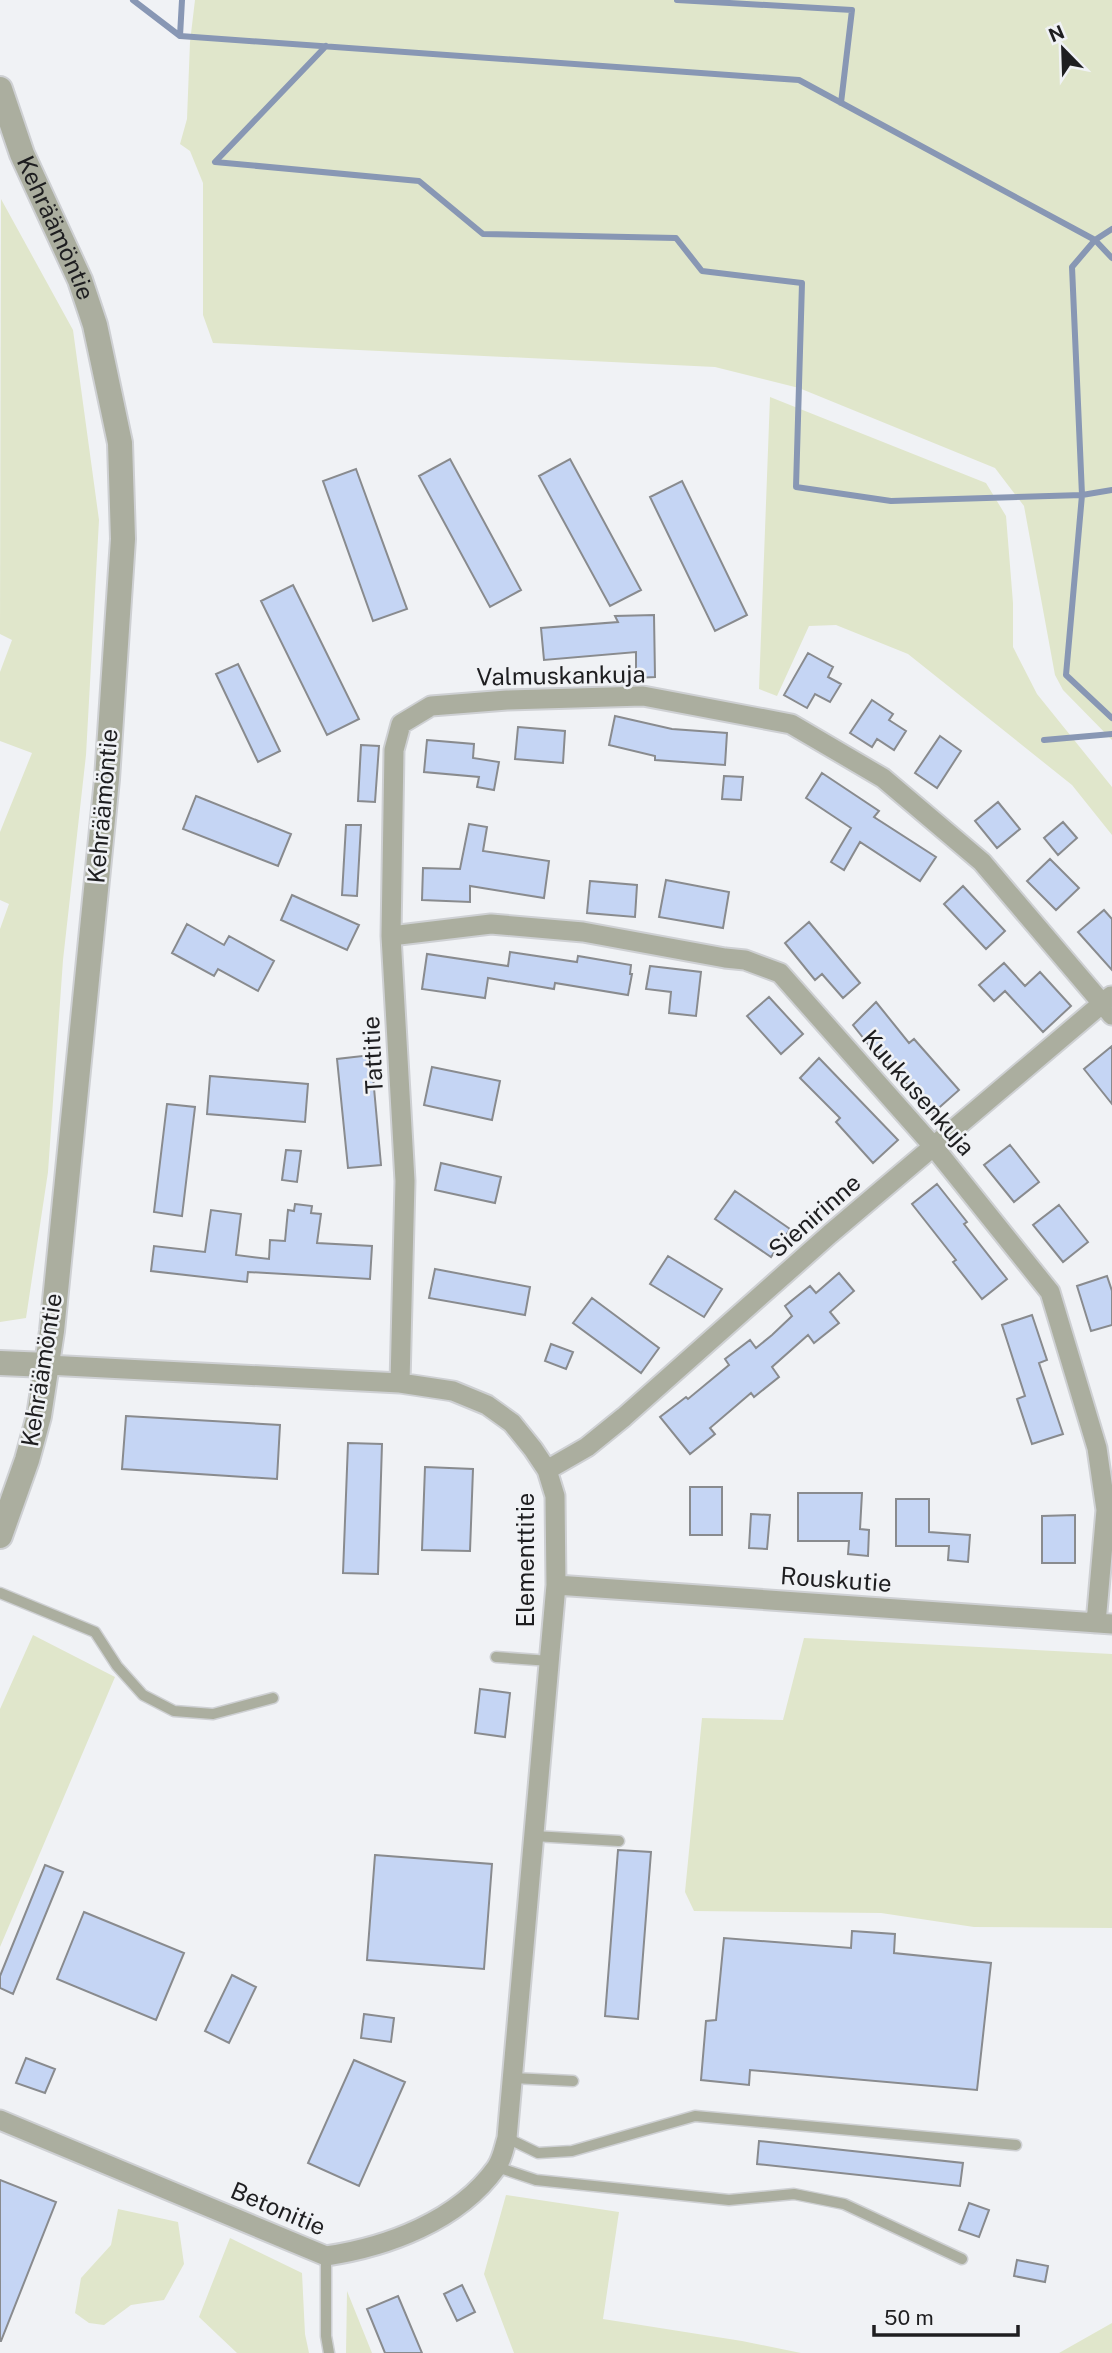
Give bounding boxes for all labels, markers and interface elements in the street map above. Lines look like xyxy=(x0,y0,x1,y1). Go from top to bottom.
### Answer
north arrow xyxy=(1028,14,1098,84)
text: N xyxy=(1045,20,1067,46)
street label: Kehräämöntie xyxy=(12,151,101,303)
street label: Valmuskankuja xyxy=(476,660,646,690)
street label: Kehräämöntie xyxy=(81,727,123,884)
street label: Tattitie xyxy=(356,1015,388,1095)
street label: Kuukusenkuja xyxy=(857,1024,981,1161)
street label: Sienirinne xyxy=(763,1168,866,1263)
street label: Kehräämöntie xyxy=(15,1291,67,1449)
street label: Elementtitie xyxy=(511,1493,539,1627)
street label: Rouskutie xyxy=(780,1561,893,1597)
street label: Betonitie xyxy=(227,2176,330,2241)
scale bar xyxy=(874,2294,1018,2338)
text: 50 m xyxy=(884,2305,934,2330)

